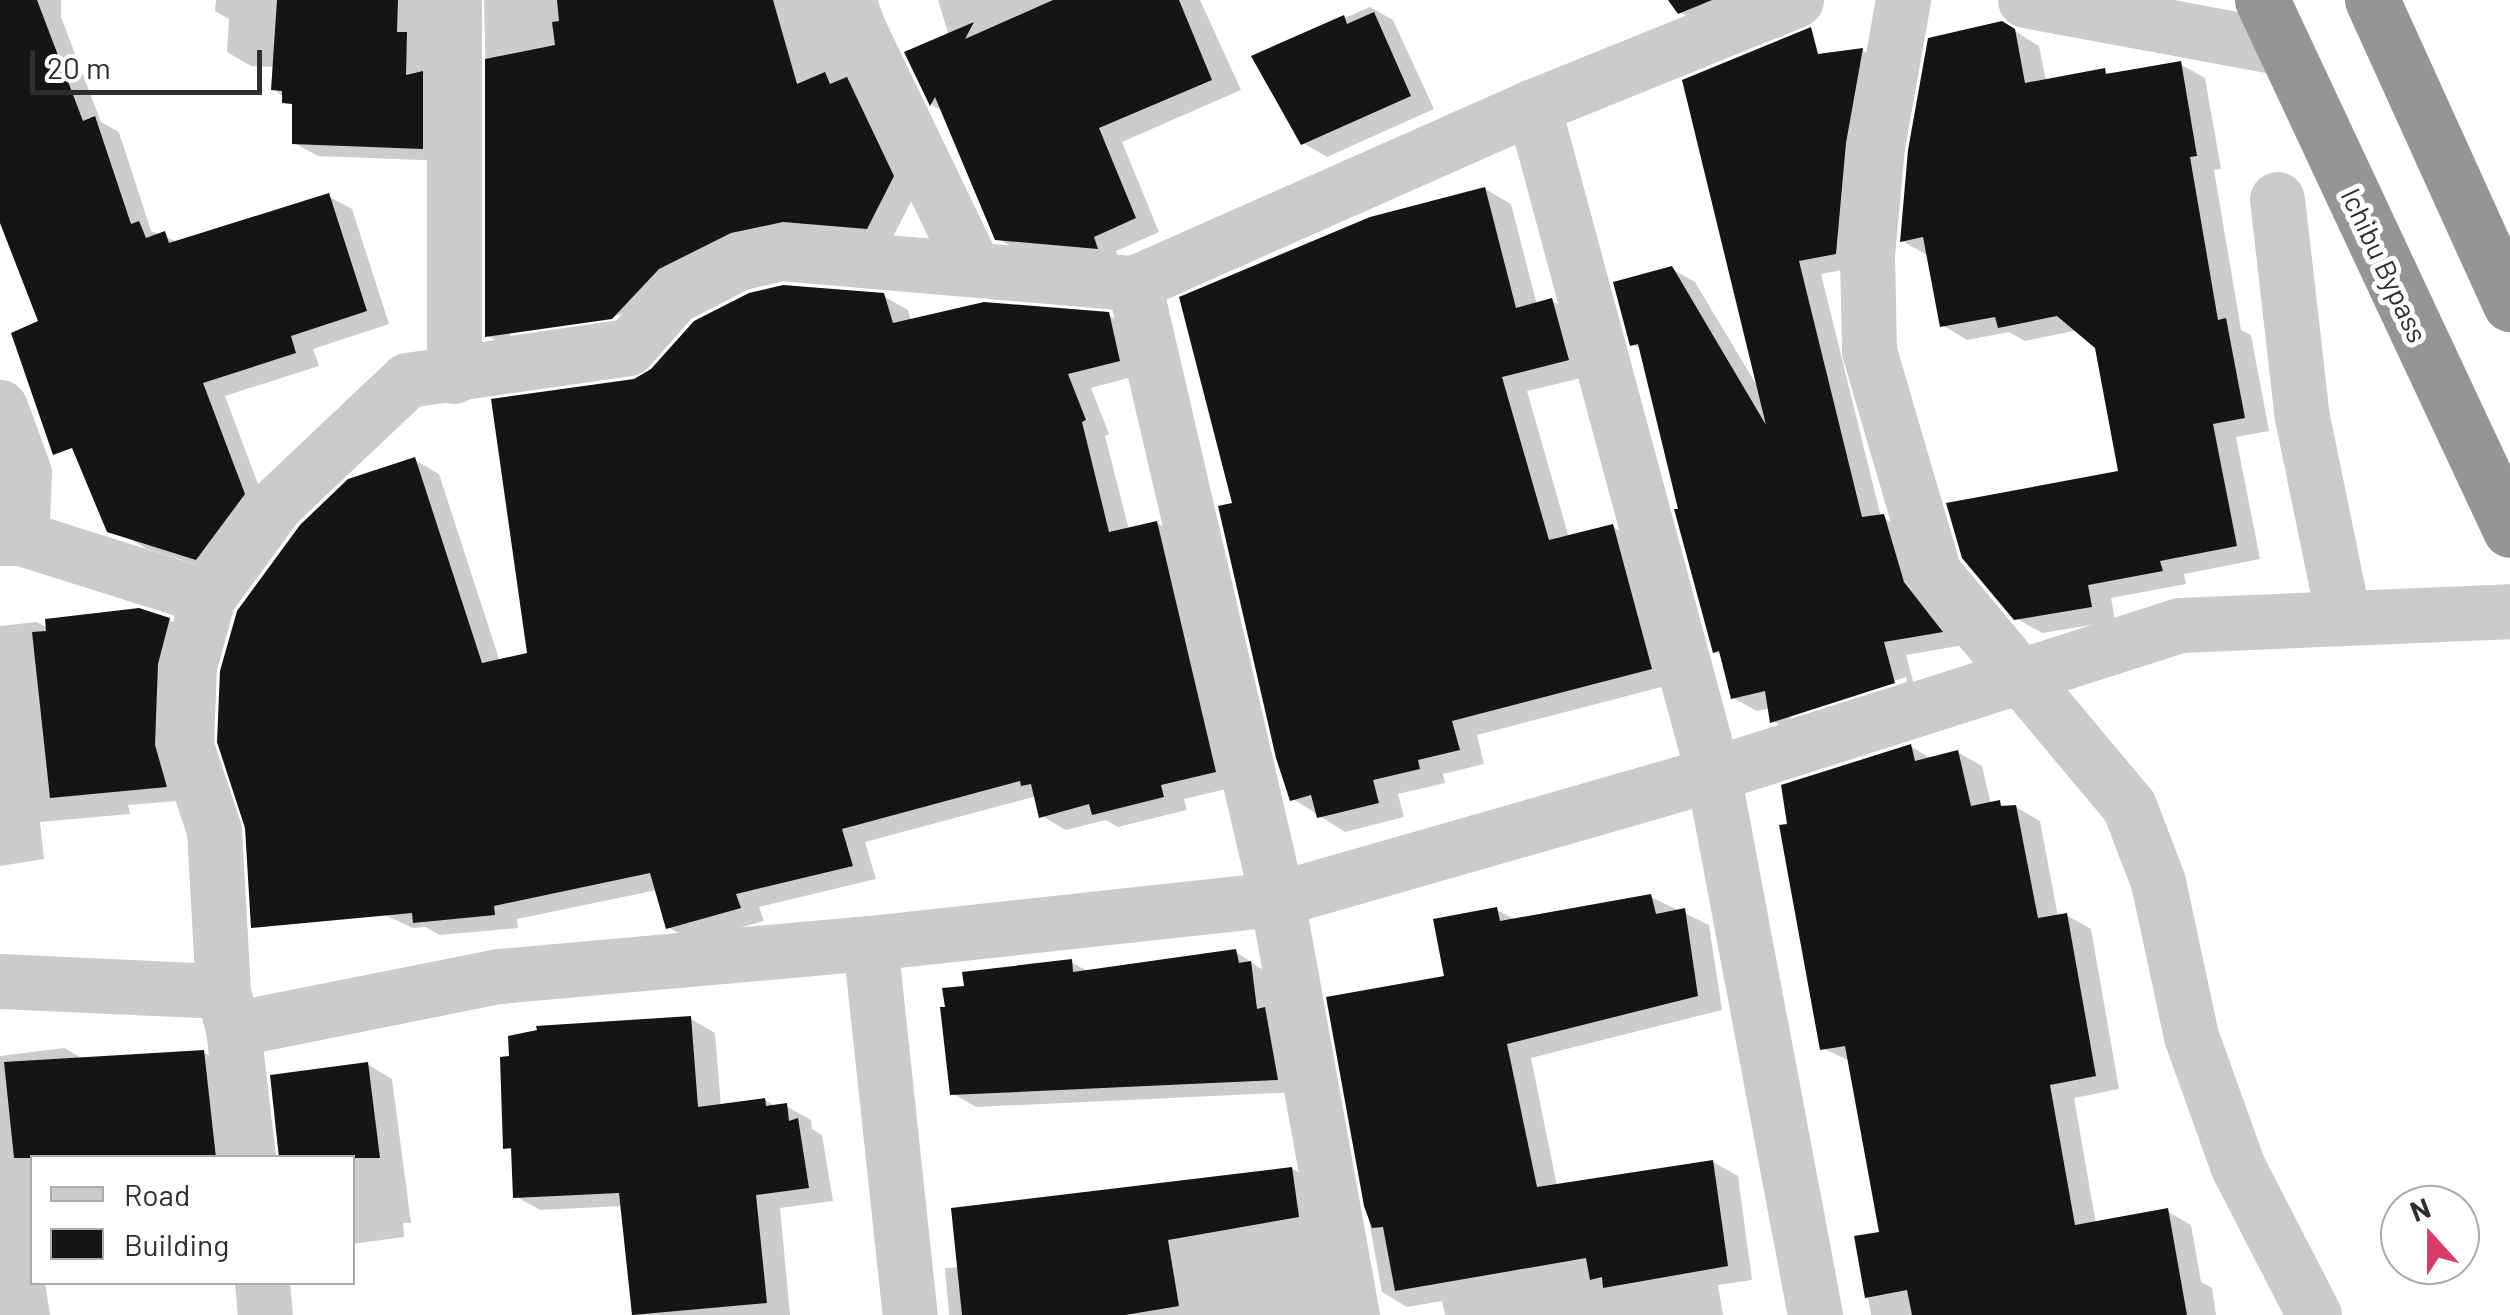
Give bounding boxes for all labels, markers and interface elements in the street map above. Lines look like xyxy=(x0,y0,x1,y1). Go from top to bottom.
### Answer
scale bar xyxy=(35,30,268,92)
text: 20 m xyxy=(47,49,111,85)
street label: Ichibu Bypass xyxy=(2335,182,2435,348)
legend xyxy=(30,1155,355,1285)
text: Road xyxy=(124,1176,190,1212)
north arrow xyxy=(2380,1185,2480,1285)
text: N xyxy=(2405,1190,2435,1228)
text: Building xyxy=(124,1226,229,1262)

